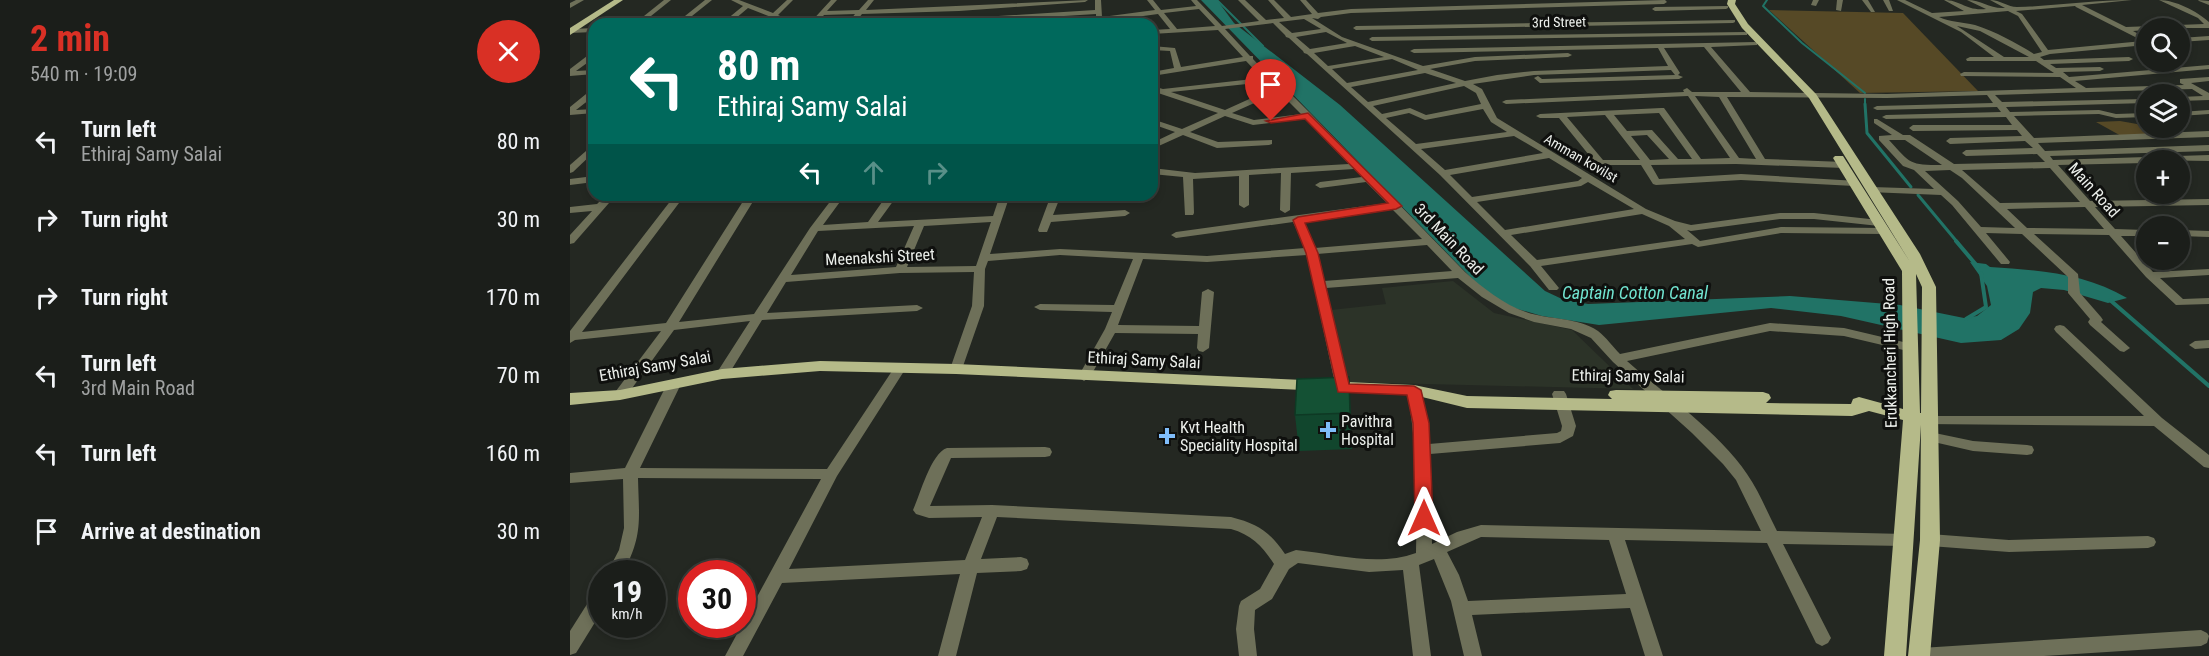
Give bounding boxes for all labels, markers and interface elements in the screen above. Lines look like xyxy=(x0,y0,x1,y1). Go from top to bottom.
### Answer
street label: 3rd Street xyxy=(1532,14,1586,30)
text: 2 min xyxy=(30,18,110,60)
map controls xyxy=(2136,18,2190,270)
button: search xyxy=(2136,18,2190,72)
button: close xyxy=(477,20,540,83)
text: 80 m xyxy=(717,41,800,90)
icon: left xyxy=(618,42,696,120)
pin xyxy=(1245,59,1296,121)
text: 540 m · 19:09 xyxy=(30,62,137,86)
icon: arrive xyxy=(1254,68,1287,101)
button: layers xyxy=(2136,84,2190,138)
text: Ethiraj Samy Salai xyxy=(717,91,908,123)
text: Turn left xyxy=(81,117,156,142)
icon: left xyxy=(30,125,63,158)
text: 80 m xyxy=(497,129,540,154)
street label: Amman kovilst xyxy=(1541,131,1621,185)
text: Ethiraj Samy Salai xyxy=(81,142,222,166)
button: + xyxy=(2136,150,2190,204)
icon: left xyxy=(794,156,827,189)
icon: ahead xyxy=(857,156,890,189)
icon: right xyxy=(920,156,953,189)
street label: Main Road xyxy=(2065,159,2123,221)
street label: 3rd Main Road xyxy=(1410,200,1488,278)
icon: right xyxy=(30,203,63,236)
text: Turn right xyxy=(81,207,168,232)
text: 30 m xyxy=(497,207,540,232)
button: − xyxy=(2136,216,2190,270)
street label: Meenakshi Street xyxy=(825,245,935,269)
street label: Erukkancheri High Road xyxy=(1879,278,1901,428)
icon: right xyxy=(30,281,63,314)
water label: Captain Cotton Canal xyxy=(1562,282,1709,303)
text: Turn right xyxy=(81,285,168,310)
text: 170 m xyxy=(486,285,540,310)
street label: Ethiraj Samy Salai xyxy=(598,347,712,385)
street label: Ethiraj Samy Salai xyxy=(1087,348,1201,372)
text: Turn left xyxy=(81,351,156,376)
icon: left xyxy=(30,359,63,392)
text: 70 m xyxy=(497,363,540,388)
street label: Ethiraj Samy Salai xyxy=(1571,366,1685,386)
text: 3rd Main Road xyxy=(81,376,195,400)
place label: Pavithra Hospital xyxy=(1341,412,1394,449)
place label: Kvt Health Speciality Hospital xyxy=(1180,418,1298,455)
marker: Pavithra Hospital xyxy=(1319,421,1337,439)
marker: Kvt Health Speciality Hospital xyxy=(1158,427,1176,445)
icon: left xyxy=(30,437,63,470)
text: Turn left xyxy=(81,441,156,466)
text: 160 m xyxy=(486,441,540,466)
position arrow xyxy=(1392,486,1456,550)
icon: arrive xyxy=(30,515,63,548)
text: Arrive at destination xyxy=(81,519,261,544)
text: 30 m xyxy=(497,519,540,544)
speed limit sign: 30 xyxy=(678,560,756,638)
text: 19 xyxy=(612,574,642,609)
text: km/h xyxy=(612,605,642,623)

